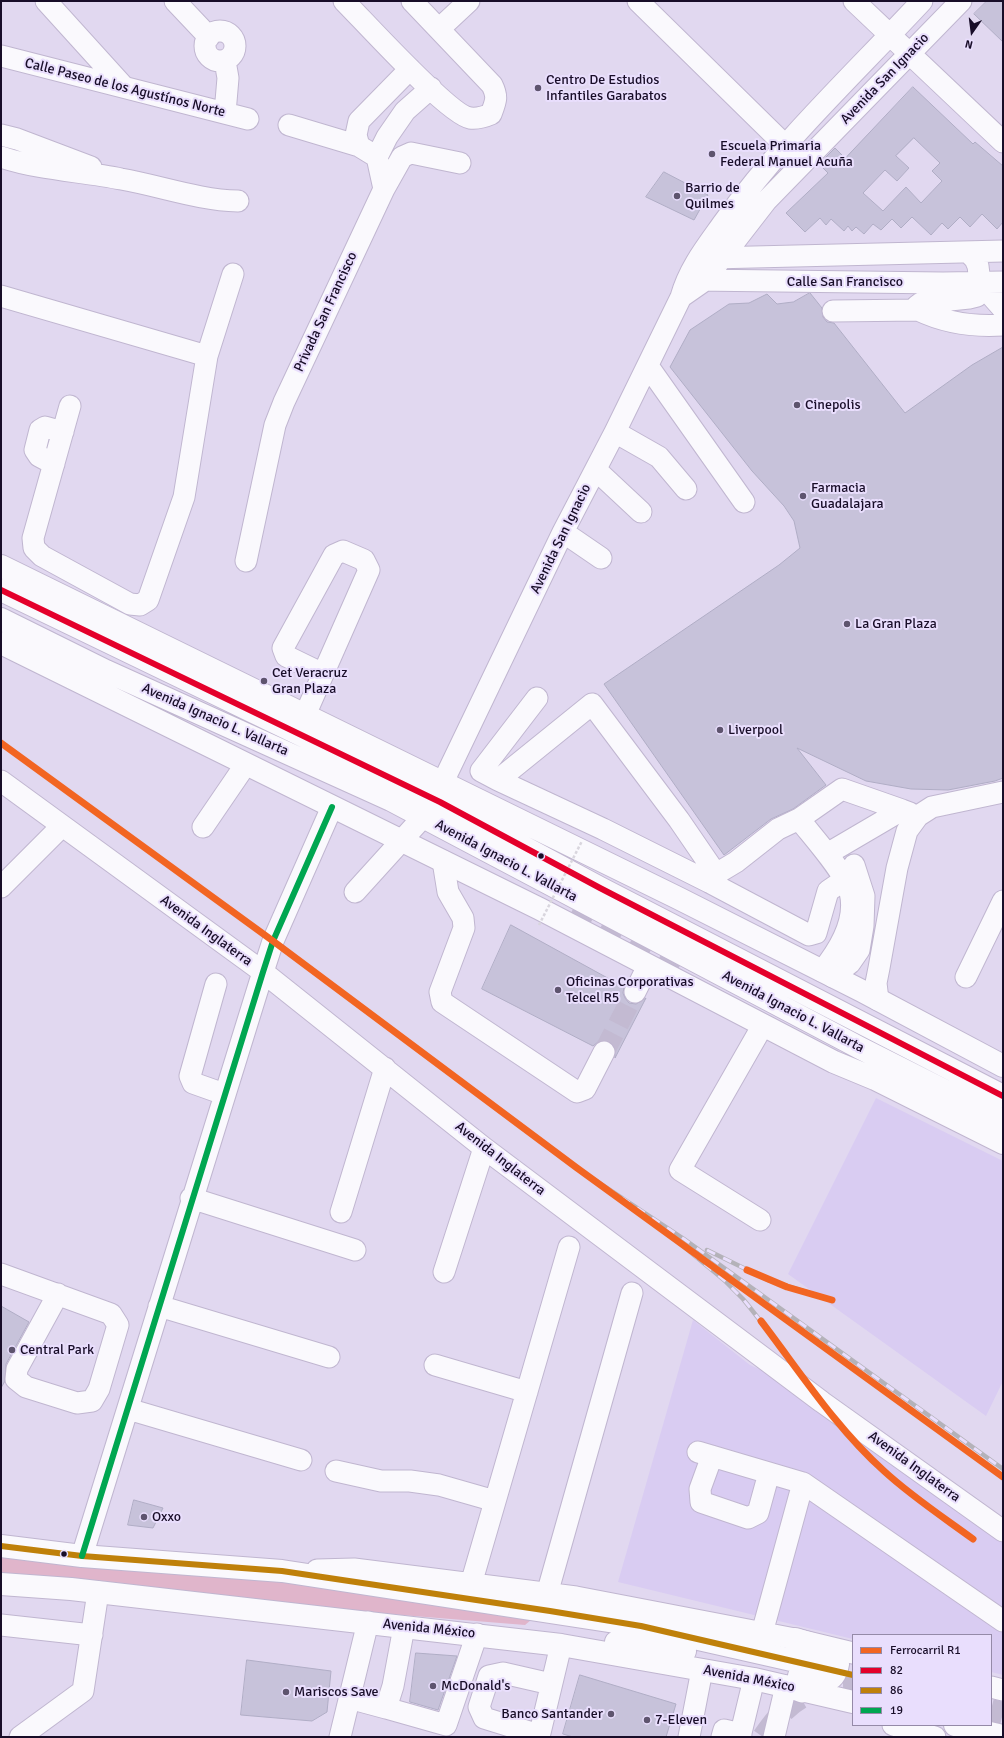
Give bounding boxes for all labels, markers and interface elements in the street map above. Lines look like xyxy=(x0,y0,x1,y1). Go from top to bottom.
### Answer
north arrow xyxy=(952,12,992,52)
street label: Avenida San Ignacio xyxy=(837,30,933,128)
text: N xyxy=(964,37,974,51)
street label: Calle Paseo de los Agustínos Norte xyxy=(23,55,227,121)
place label: Centro De Estudios Infantiles Garabatos xyxy=(546,72,667,104)
marker: Centro De Estudios Infantiles Garabatos xyxy=(533,83,543,93)
place label: Escuela Primaria Federal Manuel Acuña xyxy=(720,138,853,170)
marker: Escuela Primaria Federal Manuel Acuña xyxy=(707,149,717,159)
place label: Barrio de Quilmes xyxy=(685,180,740,212)
marker: Barrio de Quilmes xyxy=(672,191,682,201)
street label: Privada San Francisco xyxy=(291,249,361,375)
street label: Calle San Francisco xyxy=(787,274,903,290)
place label: Cinepolis xyxy=(805,397,861,413)
marker: Cinepolis xyxy=(792,400,802,410)
place label: Farmacia Guadalajara xyxy=(811,480,884,512)
street label: Avenida San Ignacio xyxy=(527,481,595,597)
marker: Farmacia Guadalajara xyxy=(798,491,808,501)
place label: La Gran Plaza xyxy=(855,616,937,632)
marker: La Gran Plaza xyxy=(842,619,852,629)
place label: Cet Veracruz Gran Plaza xyxy=(272,665,347,698)
marker: Cet Veracruz Gran Plaza xyxy=(259,676,269,686)
street label: Avenida Ignacio L. Vallarta xyxy=(139,680,291,760)
place label: Liverpool xyxy=(728,722,783,738)
marker: Liverpool xyxy=(715,725,725,735)
street label: Avenida Ignacio L. Vallarta xyxy=(432,816,580,906)
unlabelled marker xyxy=(536,851,546,861)
street label: Avenida Inglaterra xyxy=(157,892,255,970)
street label: Avenida Ignacio L. Vallarta xyxy=(719,967,867,1057)
place label: Oficinas Corporativas Telcel R5 xyxy=(566,974,694,1006)
marker: Oficinas Corporativas Telcel R5 xyxy=(553,985,563,995)
street label: Avenida Inglaterra xyxy=(452,1119,548,1199)
place label: Central Park xyxy=(20,1342,94,1358)
marker: Central Park xyxy=(7,1345,17,1355)
street label: Avenida Inglaterra xyxy=(865,1428,963,1506)
place label: Oxxo xyxy=(152,1509,181,1525)
marker: Oxxo xyxy=(139,1512,149,1522)
unlabelled marker xyxy=(59,1549,69,1559)
street label: Avenida México xyxy=(382,1616,476,1642)
legend xyxy=(852,1634,992,1726)
text: Ferrocarril R1 xyxy=(890,1643,961,1658)
street label: Avenida México xyxy=(702,1662,796,1696)
text: 82 xyxy=(890,1663,903,1678)
place label: McDonald's xyxy=(441,1678,510,1694)
marker: McDonald's xyxy=(428,1681,438,1691)
text: 86 xyxy=(890,1683,903,1698)
place label: Mariscos Save xyxy=(294,1684,379,1700)
marker: Mariscos Save xyxy=(281,1687,291,1697)
text: 19 xyxy=(890,1703,903,1718)
place label: Banco Santander xyxy=(501,1706,603,1722)
marker: Banco Santander xyxy=(606,1709,616,1719)
place label: 7-Eleven xyxy=(655,1712,707,1728)
marker: 7-Eleven xyxy=(642,1715,652,1725)

